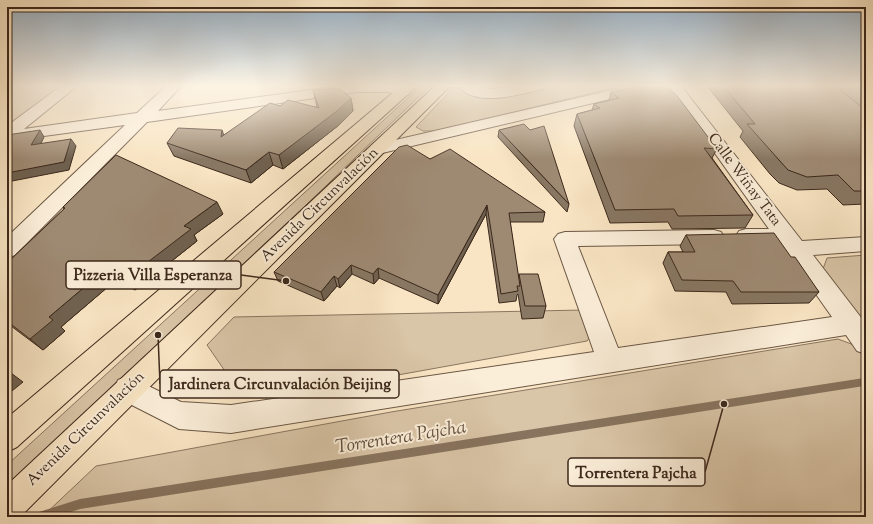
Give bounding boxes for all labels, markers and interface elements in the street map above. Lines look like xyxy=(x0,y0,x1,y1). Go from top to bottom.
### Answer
street label: Calle Wiñay Tata xyxy=(702,129,786,231)
street label: Avenida Circunvalación xyxy=(256,143,384,267)
callout: Pizzeria Villa Esperanza xyxy=(66,261,241,289)
text: Pizzeria Villa Esperanza xyxy=(74,265,233,288)
street label: Avenida Circunvalación xyxy=(22,367,150,491)
callout: Jardinera Circunvalación Beijing xyxy=(160,370,399,398)
text: Jardinera Circunvalación Beijing xyxy=(167,374,391,397)
water label: Torrentera Pajcha xyxy=(334,414,468,462)
callout: Torrentera Pajcha xyxy=(568,458,705,486)
text: Torrentera Pajcha xyxy=(575,463,697,486)

